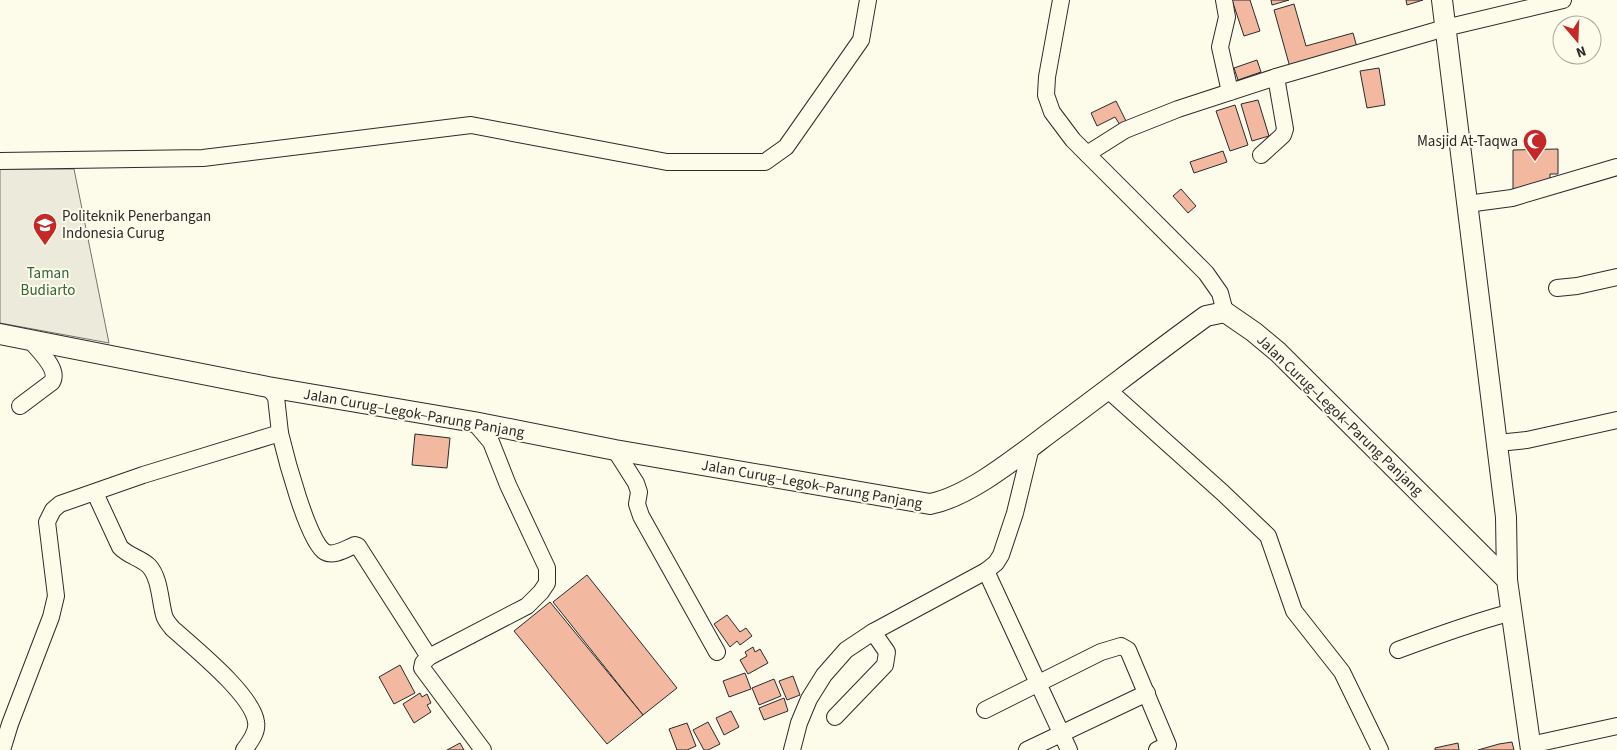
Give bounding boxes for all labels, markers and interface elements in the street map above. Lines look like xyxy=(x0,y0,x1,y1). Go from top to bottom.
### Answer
north arrow xyxy=(1552,15,1602,65)
text: N xyxy=(1573,40,1589,62)
mosque icon: Masjid At-Taqwa xyxy=(1522,128,1548,162)
place label: Masjid At-Taqwa xyxy=(1417,131,1518,152)
place label: Politeknik Penerbangan Indonesia Curug xyxy=(62,206,211,244)
school or university icon: Politeknik Penerbangan Indonesia Curug xyxy=(32,212,58,246)
park label: Taman Budiarto xyxy=(21,263,75,301)
street label: Jalan Curug–Legok–Parung Panjang xyxy=(1252,330,1428,501)
street label: Jalan Curug–Legok–Parung Panjang xyxy=(302,384,526,443)
street label: Jalan Curug–Legok–Parung Panjang xyxy=(700,455,924,514)

